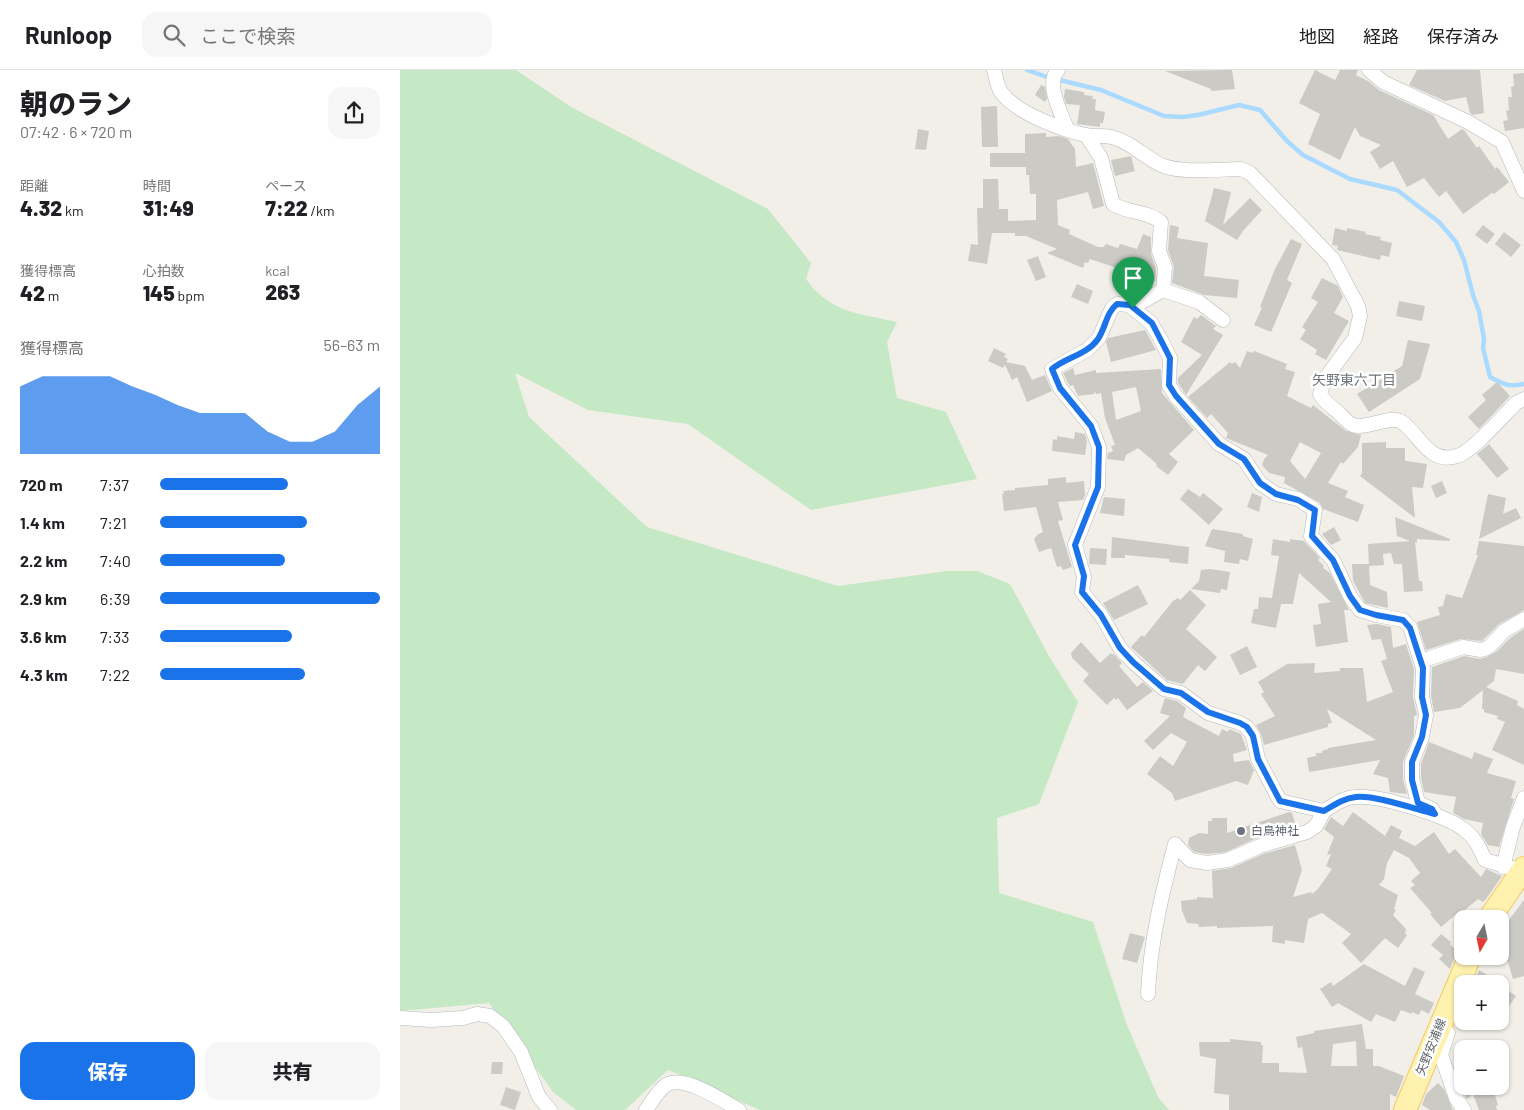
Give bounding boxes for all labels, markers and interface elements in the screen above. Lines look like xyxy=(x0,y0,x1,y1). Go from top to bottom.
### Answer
search box xyxy=(142,12,492,57)
text: Runloop xyxy=(25,20,112,49)
icon: search xyxy=(160,21,188,49)
text: ここで検索 xyxy=(200,24,295,47)
text: 地図 xyxy=(1299,25,1335,47)
text: 経路 xyxy=(1363,25,1399,47)
text: 保存済み xyxy=(1427,25,1499,47)
text: 朝のラン xyxy=(20,86,132,120)
button: share xyxy=(328,87,380,139)
text: 07:42 · 6 × 720 m xyxy=(20,122,132,141)
text: 距離 xyxy=(20,177,48,194)
text: 時間 xyxy=(143,177,171,194)
text: ペース xyxy=(265,177,307,194)
text: 4.32 xyxy=(20,195,62,220)
text: 31:49 xyxy=(143,195,194,220)
text: 7:22 xyxy=(265,195,308,220)
text: km xyxy=(62,202,84,219)
text: /km xyxy=(308,202,335,219)
pin xyxy=(1112,257,1154,308)
text: 獲得標高 xyxy=(20,262,76,279)
text: 心拍数 xyxy=(143,262,185,279)
text: kcal xyxy=(265,262,290,279)
icon: arrive xyxy=(1119,264,1147,292)
text: 263 xyxy=(265,279,300,304)
text: 42 xyxy=(20,280,45,305)
text: 145 xyxy=(143,280,175,305)
text: m xyxy=(45,287,59,304)
text: bpm xyxy=(175,287,204,304)
text: 56–63 m xyxy=(323,335,380,354)
text: 獲得標高 xyxy=(20,338,84,357)
district label: 矢野東六丁目 xyxy=(1312,371,1396,388)
text: 720 m xyxy=(20,475,63,494)
text: 7:37 xyxy=(100,475,129,494)
text: 1.4 km xyxy=(20,513,65,532)
text: 7:21 xyxy=(100,513,127,532)
text: 2.2 km xyxy=(20,551,67,570)
text: 7:40 xyxy=(100,551,131,570)
text: 2.9 km xyxy=(20,589,67,608)
text: 6:39 xyxy=(100,589,130,608)
text: 3.6 km xyxy=(20,627,67,646)
text: 7:33 xyxy=(100,627,129,646)
text: 4.3 km xyxy=(20,665,68,684)
text: 7:22 xyxy=(100,665,130,684)
place label: 白鳥神社 xyxy=(1251,823,1299,837)
marker: 白鳥神社 xyxy=(1235,825,1247,837)
north arrow xyxy=(1454,910,1509,965)
map controls xyxy=(1454,910,1509,1095)
button: + xyxy=(1454,975,1509,1030)
street label: 矢野安浦線 xyxy=(1412,1016,1448,1077)
button: − xyxy=(1454,1040,1509,1095)
button: 保存 xyxy=(20,1042,195,1100)
button: 共有 xyxy=(205,1042,380,1100)

